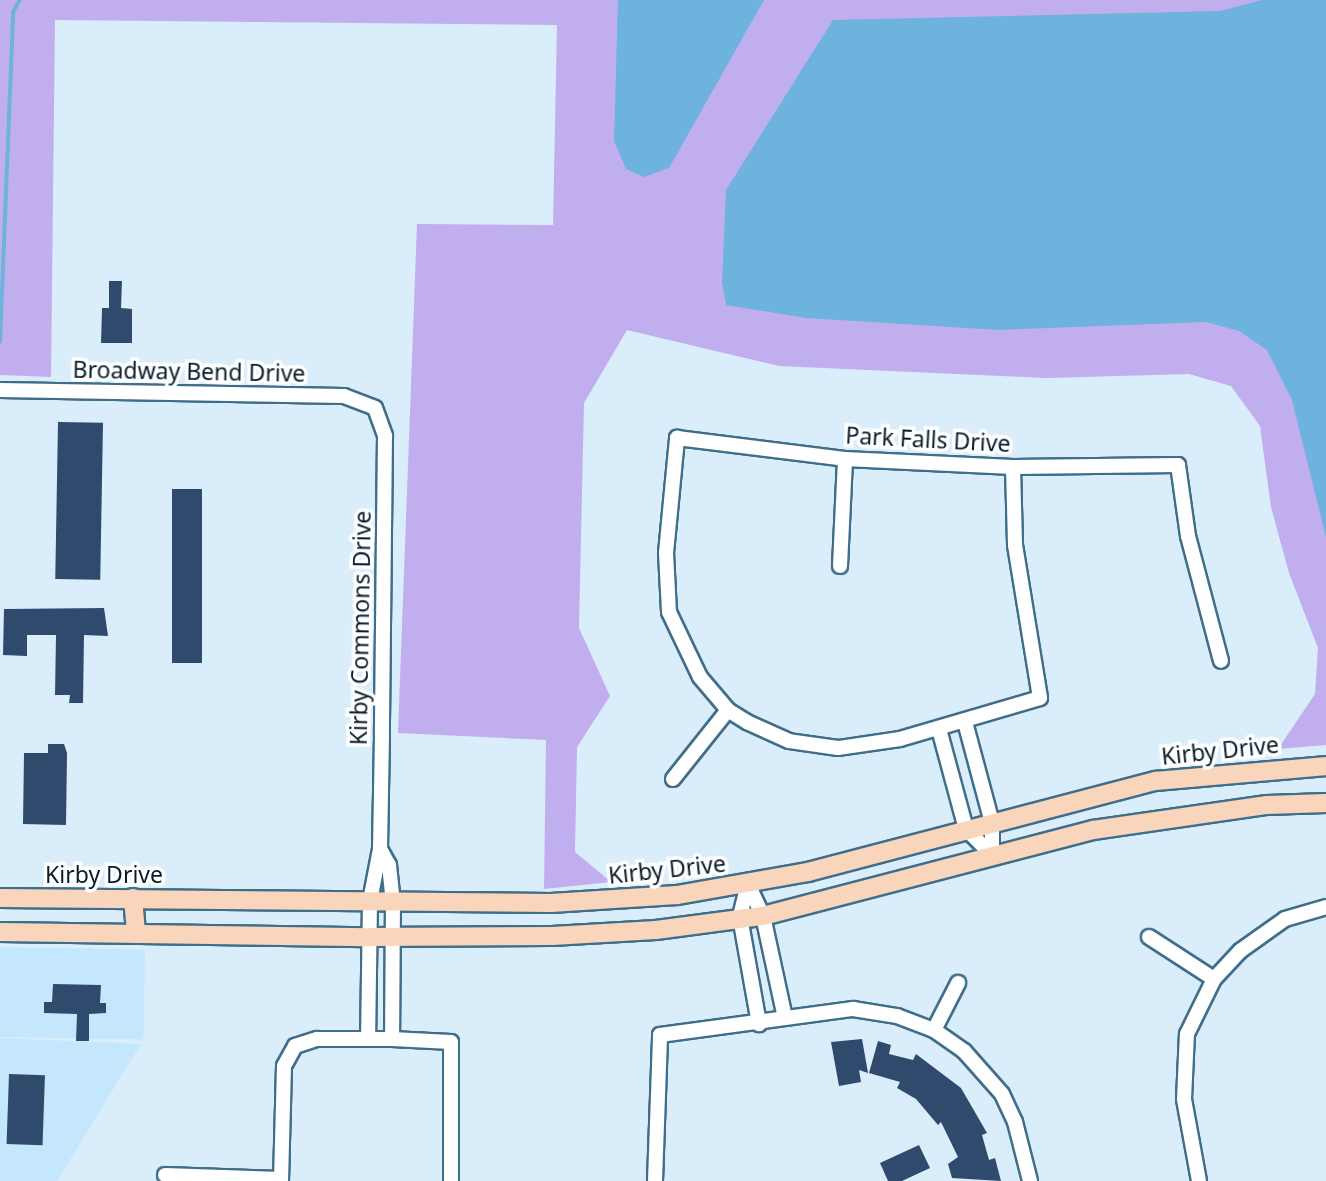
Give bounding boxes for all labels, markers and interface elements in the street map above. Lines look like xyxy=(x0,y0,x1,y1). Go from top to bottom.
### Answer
street label: Broadway Bend Drive xyxy=(72,355,306,387)
street label: Park Falls Drive xyxy=(845,421,1011,457)
street label: Kirby Commons Drive xyxy=(344,511,376,745)
street label: Kirby Drive xyxy=(1160,730,1280,770)
street label: Kirby Drive xyxy=(607,849,727,889)
street label: Kirby Drive xyxy=(45,860,163,888)

